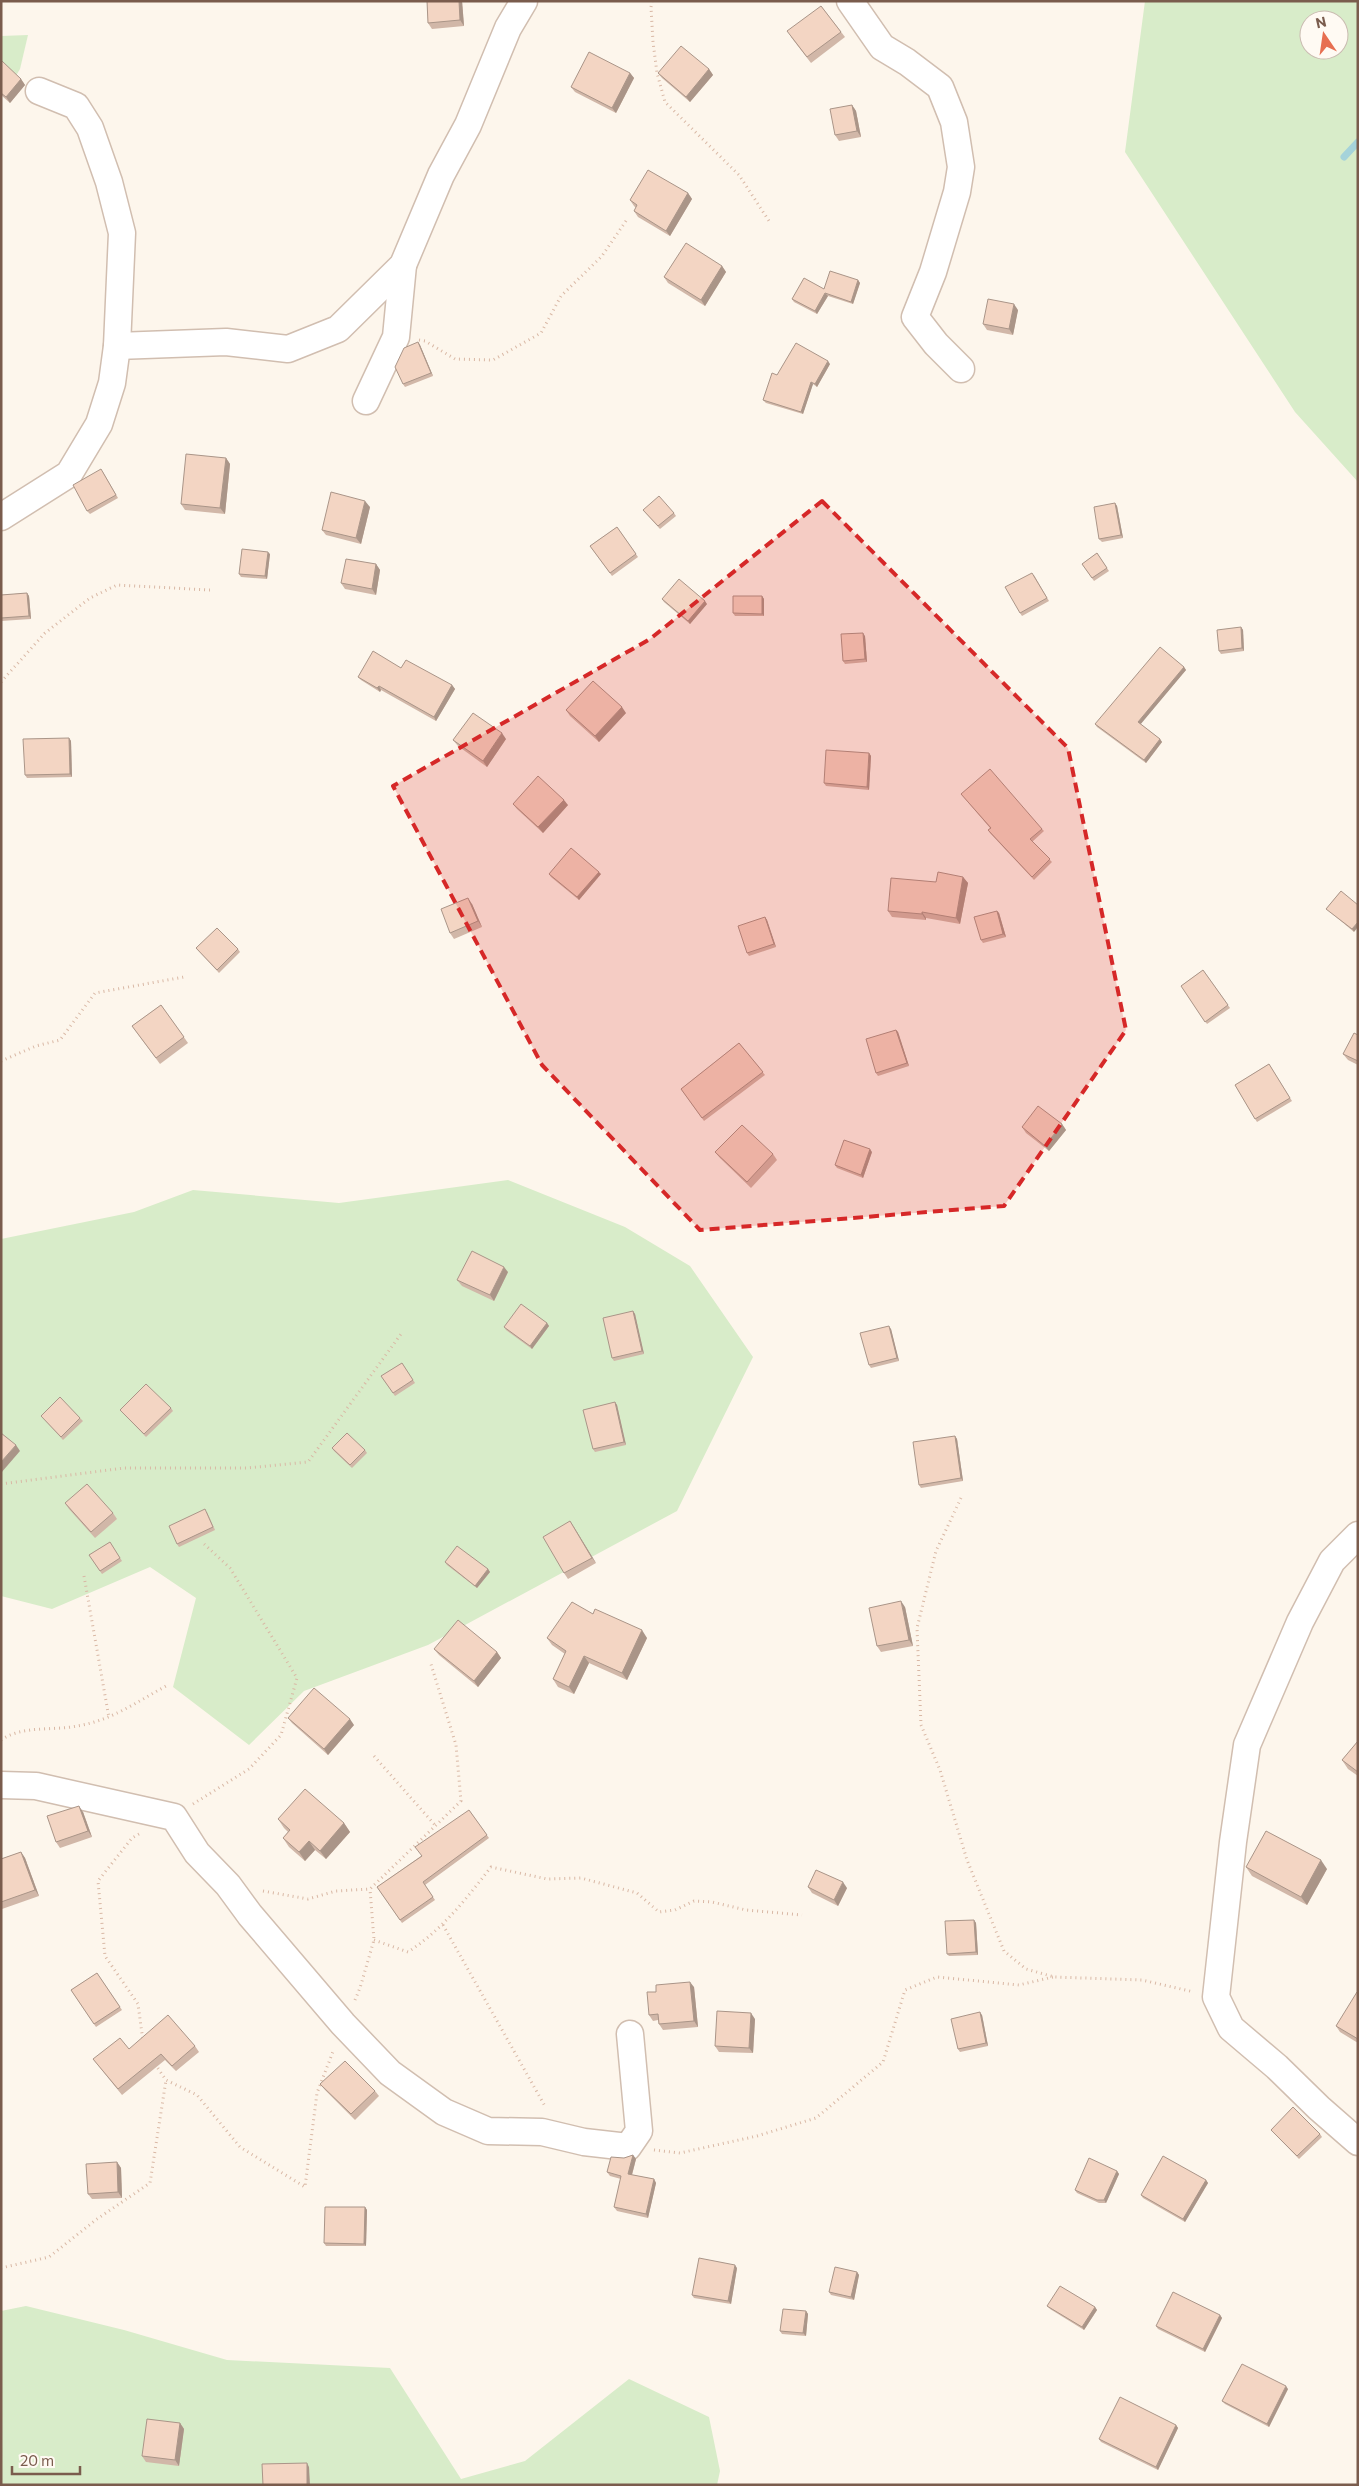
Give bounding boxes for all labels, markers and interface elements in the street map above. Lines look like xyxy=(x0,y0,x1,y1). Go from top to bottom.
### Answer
north arrow xyxy=(1299,10,1349,60)
text: N xyxy=(1314,12,1328,31)
scale bar xyxy=(12,2444,80,2476)
text: 20 m xyxy=(20,2451,54,2469)

